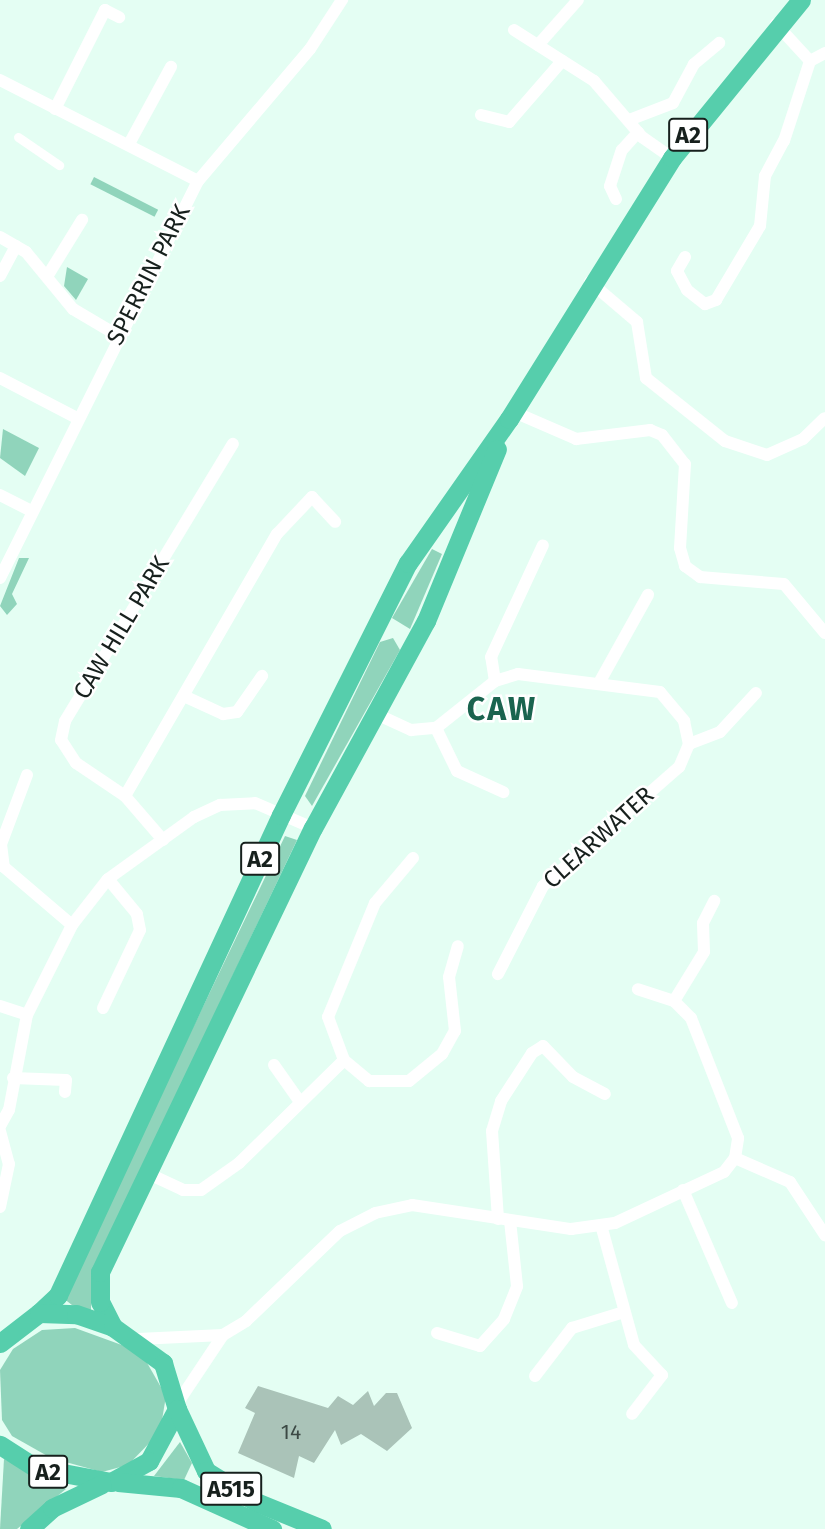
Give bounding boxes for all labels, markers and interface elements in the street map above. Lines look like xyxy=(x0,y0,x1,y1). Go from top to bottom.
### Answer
road number: A2 xyxy=(667,116,709,154)
street label: SPERRIN PARK xyxy=(101,200,197,350)
street label: CAW HILL PARK xyxy=(68,551,176,705)
district label: CAW xyxy=(467,690,537,728)
street label: CLEARWATER xyxy=(538,781,660,895)
road number: A2 xyxy=(239,839,281,878)
house number: 14 xyxy=(281,1419,301,1445)
road number: A2 xyxy=(27,1452,69,1492)
road number: A515 xyxy=(200,1470,262,1508)

